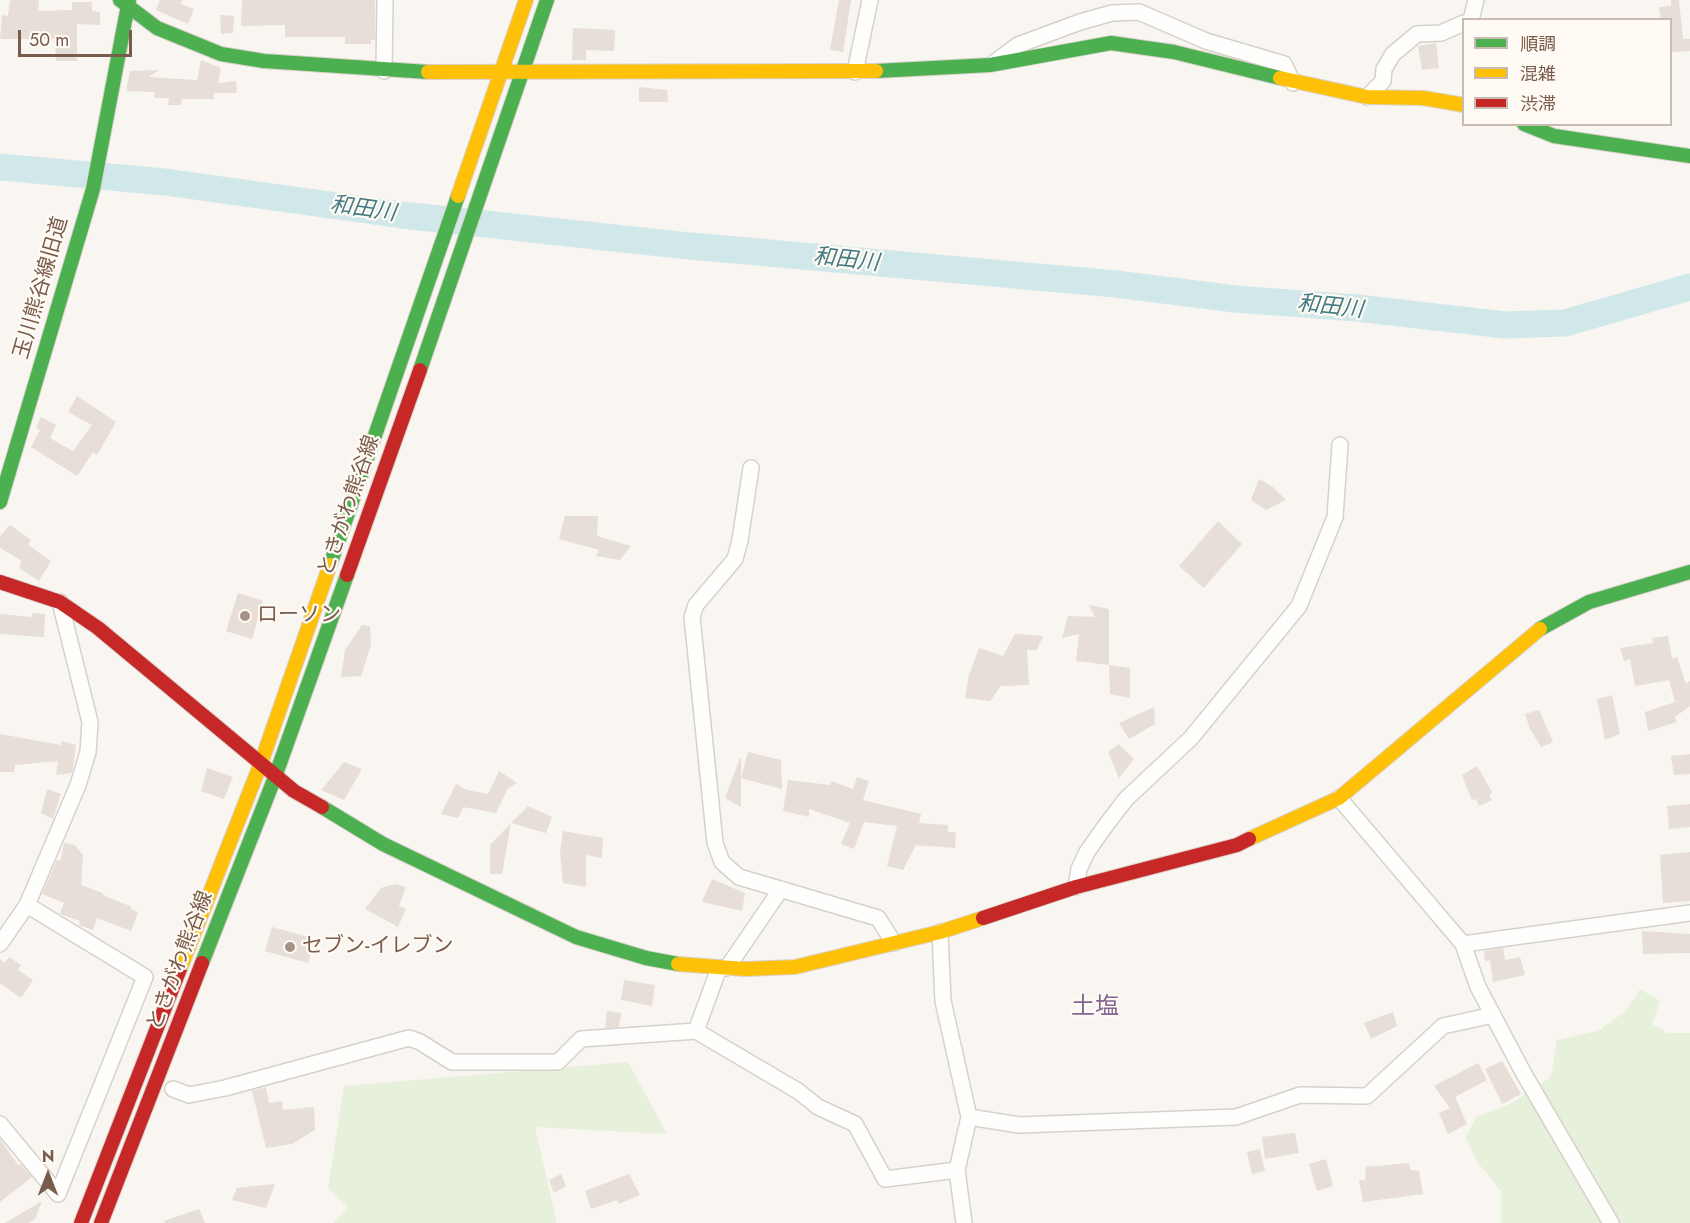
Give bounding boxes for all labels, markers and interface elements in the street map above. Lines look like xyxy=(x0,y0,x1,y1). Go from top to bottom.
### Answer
scale bar xyxy=(21,18,135,56)
legend xyxy=(1462,18,1672,126)
text: 50 m xyxy=(29,27,69,53)
text: 順調 xyxy=(1520,31,1556,57)
text: 混雑 xyxy=(1520,61,1556,87)
text: 渋滞 xyxy=(1520,91,1556,117)
water label: 和田川 xyxy=(328,192,398,228)
street label: 玉川熊谷線旧道 xyxy=(10,214,74,362)
water label: 和田川 xyxy=(812,244,880,278)
water label: 和田川 xyxy=(1296,291,1364,325)
street label: ときがわ熊谷線 xyxy=(314,432,386,580)
place label: ローソン xyxy=(257,603,341,629)
marker: ローソン xyxy=(238,609,252,623)
street label: ときがわ熊谷線 xyxy=(143,888,219,1034)
place label: セブン-イレブン xyxy=(302,934,453,960)
marker: セブン-イレブン xyxy=(283,940,297,954)
district label: 土塩 xyxy=(1071,994,1119,1022)
north arrow xyxy=(18,1145,78,1205)
text: N xyxy=(42,1145,54,1168)

